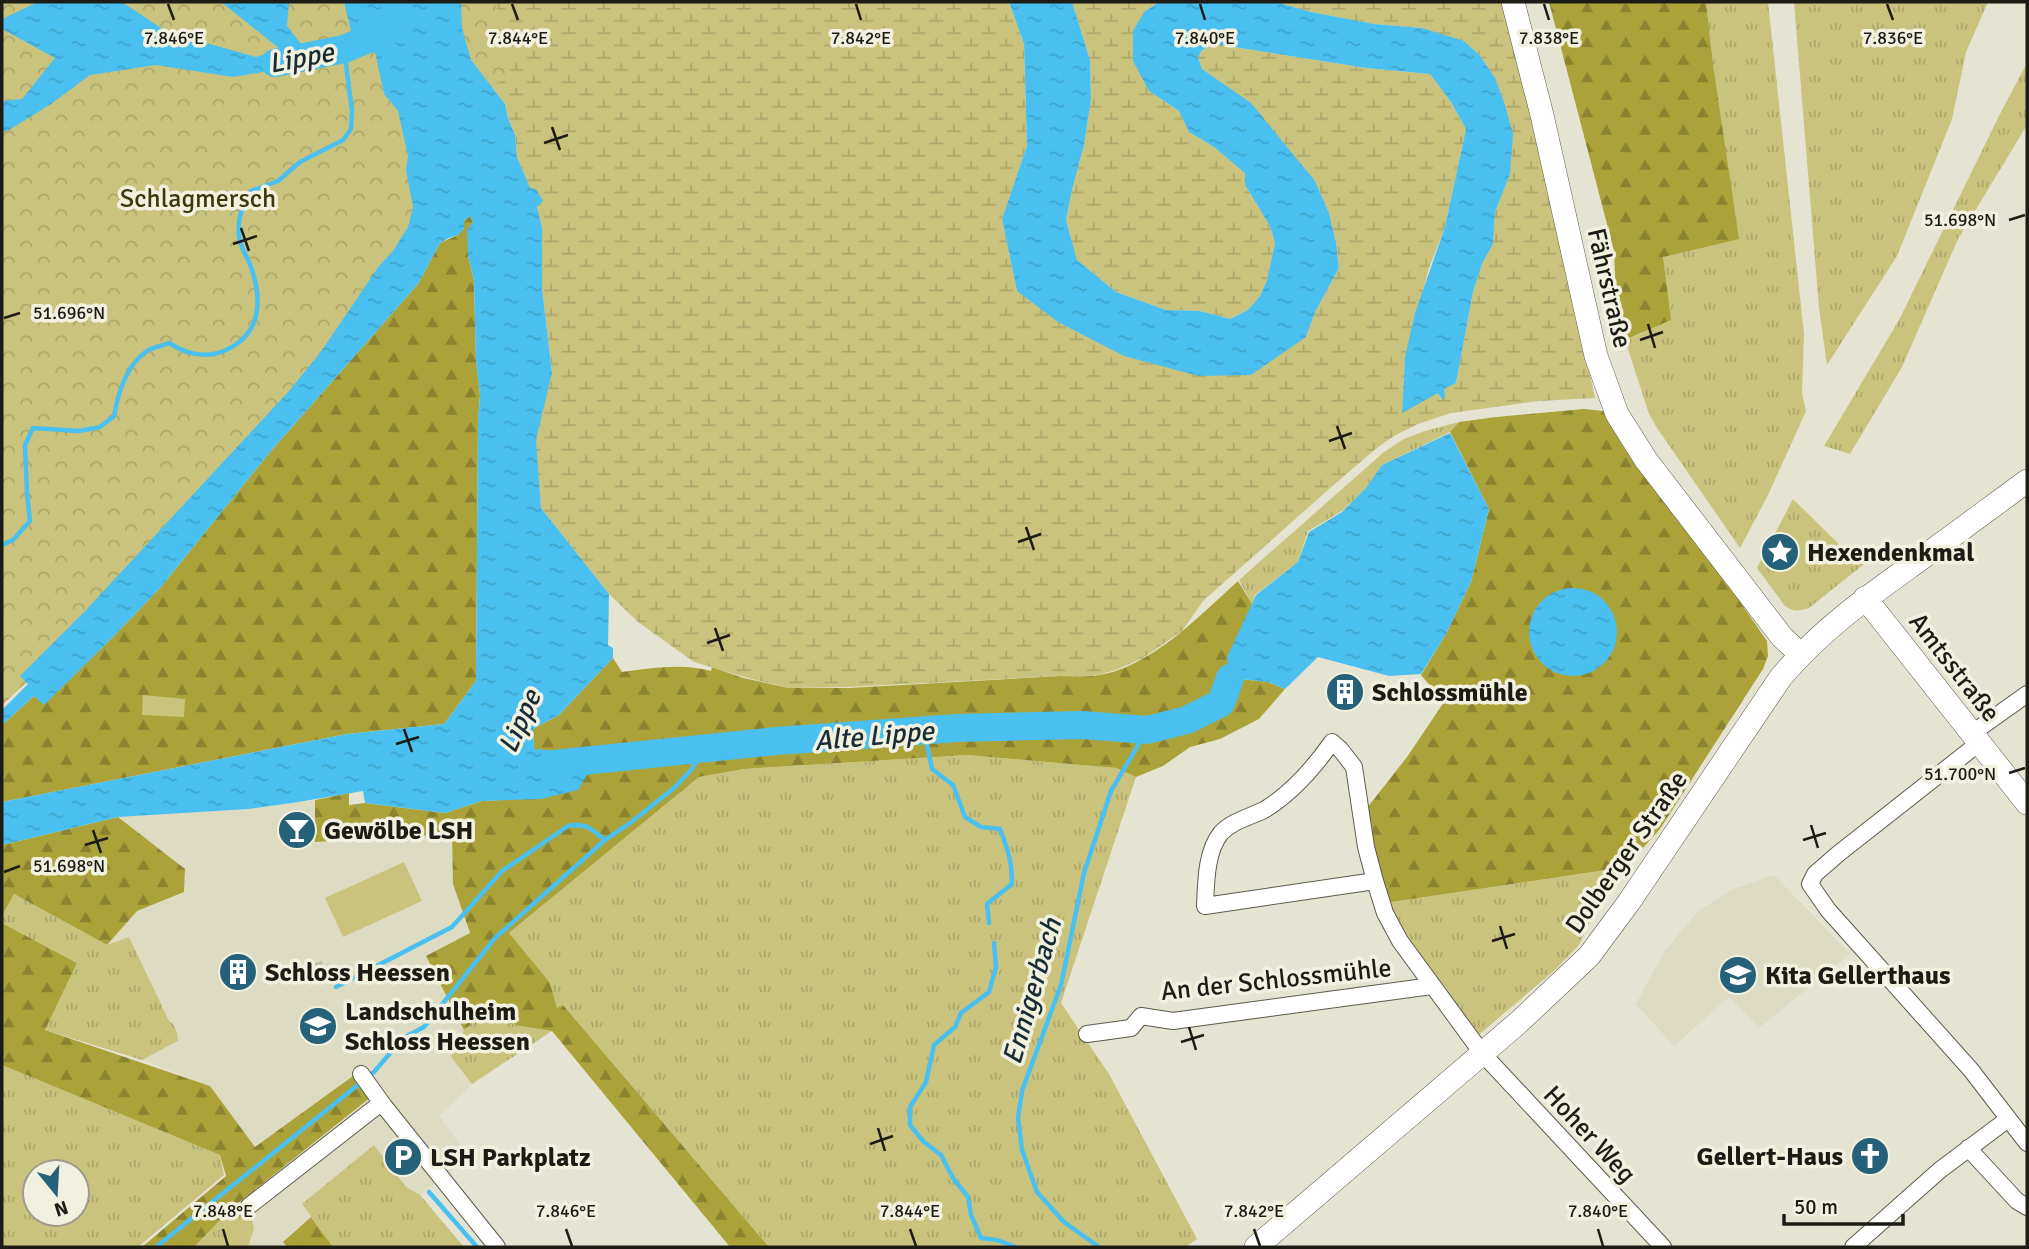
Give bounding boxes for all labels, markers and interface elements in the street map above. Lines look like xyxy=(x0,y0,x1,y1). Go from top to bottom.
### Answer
text: 7.846°E xyxy=(144,27,204,49)
text: 7.844°E xyxy=(488,27,548,49)
text: 7.842°E xyxy=(831,27,891,49)
text: 7.840°E xyxy=(1175,27,1235,49)
text: 7.838°E xyxy=(1519,27,1579,49)
text: 7.836°E xyxy=(1863,27,1923,49)
water label: Lippe xyxy=(266,35,338,81)
park label: Schlagmersch xyxy=(120,183,276,215)
text: 51.698°N xyxy=(1924,209,1996,231)
street label: Fährstraße xyxy=(1580,225,1638,351)
text: 51.696°N xyxy=(33,302,105,324)
place icon: Hexendenkmal xyxy=(1759,531,1801,573)
place label: Hexendenkmal xyxy=(1807,537,1974,569)
street label: Amtsstraße xyxy=(1902,607,2007,728)
building icon: Schlossmühle xyxy=(1324,671,1366,713)
place label: Schlossmühle xyxy=(1372,677,1528,709)
water label: Lippe xyxy=(491,683,550,758)
water label: Alte Lippe xyxy=(813,714,937,758)
text: 51.700°N xyxy=(1924,763,1996,785)
street label: Dolberger Straße xyxy=(1559,765,1695,940)
bar icon: Gewölbe LSH xyxy=(276,809,318,851)
place label: Gewölbe LSH xyxy=(324,815,473,847)
text: 51.698°N xyxy=(33,855,105,877)
water label: Ennigerbach xyxy=(995,914,1069,1068)
building icon: Schloss Heessen xyxy=(217,951,259,993)
street label: An der Schlossmühle xyxy=(1159,952,1393,1008)
school or university icon: Kita Gellerthaus xyxy=(1717,954,1759,996)
place label: Schloss Heessen xyxy=(265,957,450,989)
place label: Kita Gellerthaus xyxy=(1765,960,1950,992)
place label: Landschulheim Schloss Heessen xyxy=(345,996,530,1058)
school or university icon: Landschulheim Schloss Heessen xyxy=(297,1005,339,1047)
street label: Hoher Weg xyxy=(1536,1079,1642,1190)
church icon: Gellert-Haus xyxy=(1849,1135,1891,1177)
parking icon: LSH Parkplatz xyxy=(382,1136,424,1178)
place label: Gellert-Haus xyxy=(1697,1141,1843,1173)
place label: LSH Parkplatz xyxy=(430,1142,591,1174)
north arrow xyxy=(21,1158,91,1228)
scale bar xyxy=(1784,1182,1903,1226)
text: 50 m xyxy=(1794,1194,1838,1220)
text: N xyxy=(51,1195,71,1222)
text: 7.848°E xyxy=(193,1200,253,1222)
text: 7.846°E xyxy=(536,1200,596,1222)
text: 7.844°E xyxy=(880,1200,940,1222)
text: 7.842°E xyxy=(1224,1200,1284,1222)
text: 7.840°E xyxy=(1568,1200,1628,1222)

